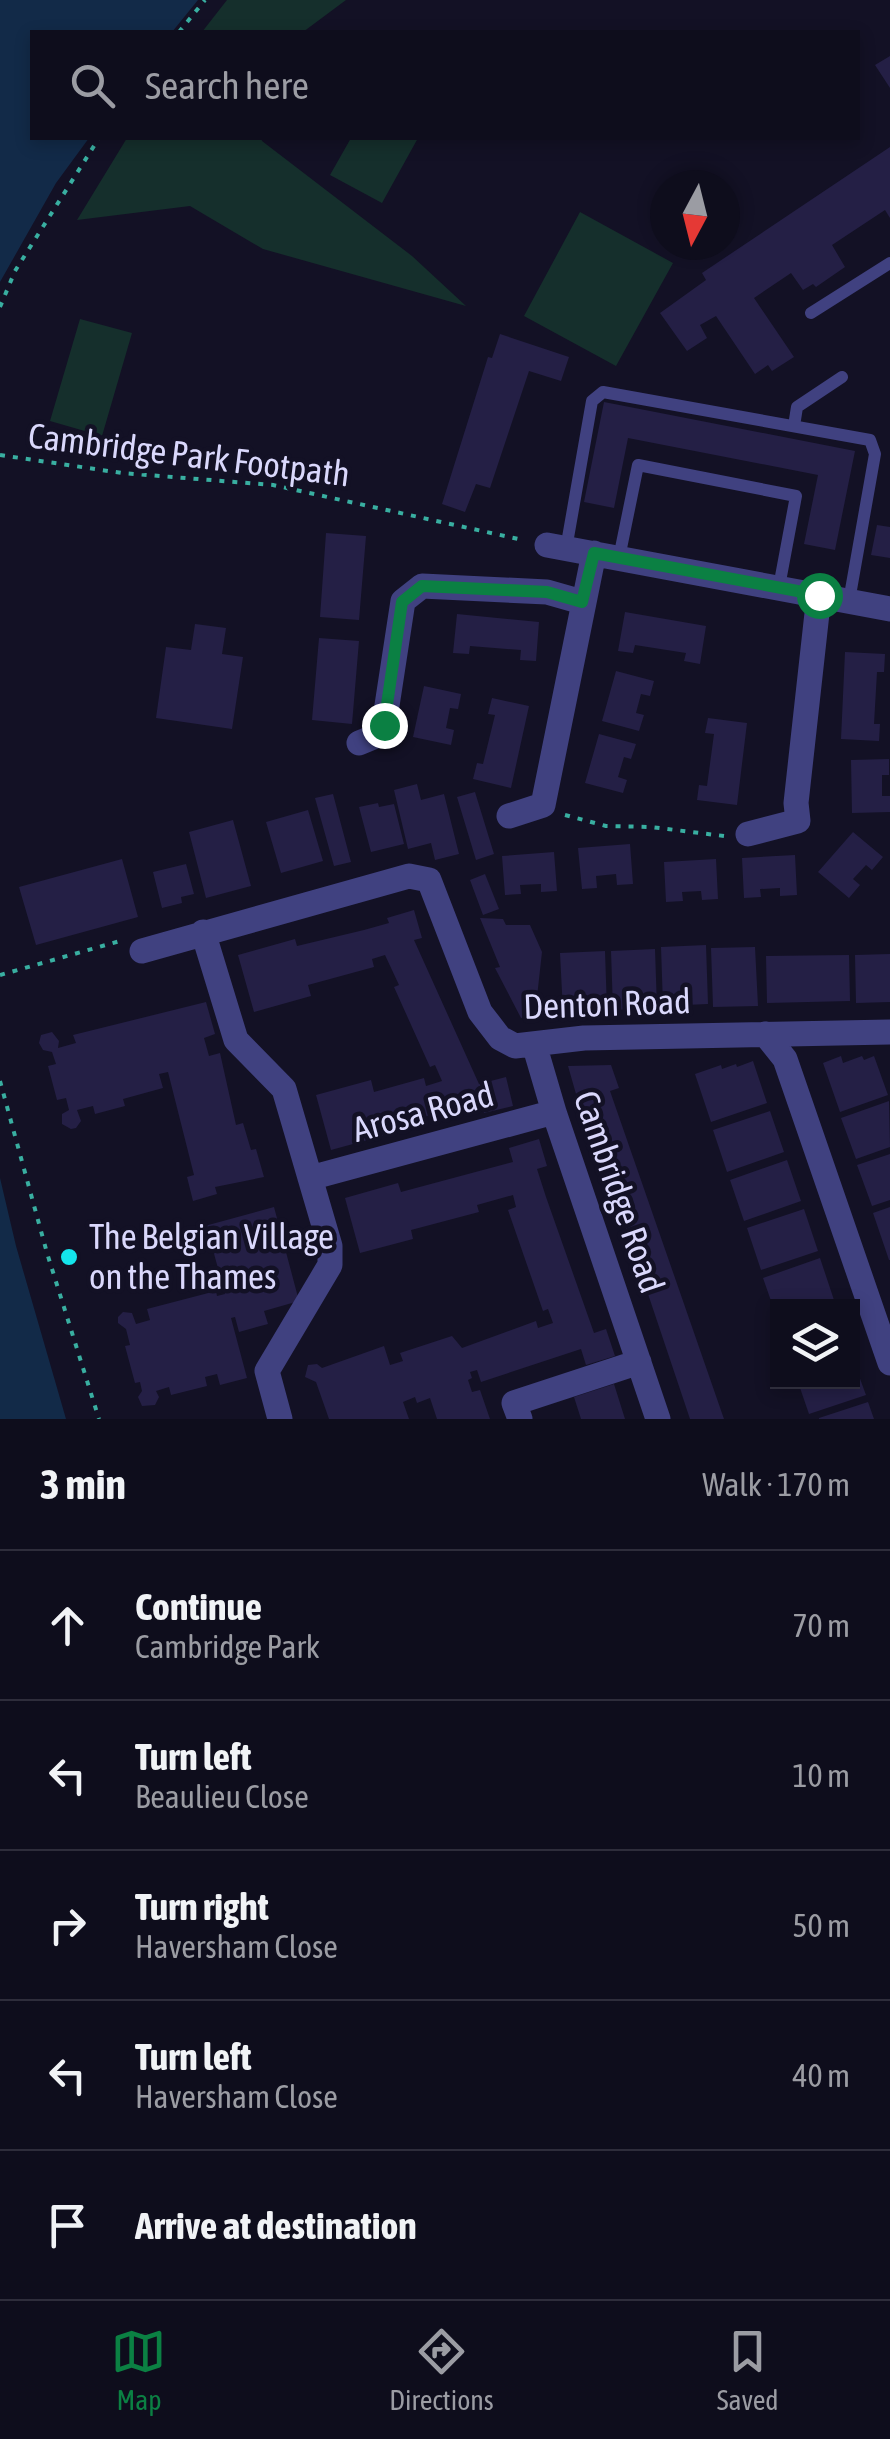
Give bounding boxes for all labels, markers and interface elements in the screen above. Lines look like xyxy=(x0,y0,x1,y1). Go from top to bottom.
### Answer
search box xyxy=(30,30,860,140)
icon: search xyxy=(65,58,120,113)
text: Search here xyxy=(145,64,309,107)
north arrow xyxy=(650,170,740,260)
street label: Cambridge Park Footpath xyxy=(26,414,352,494)
route start xyxy=(797,573,843,619)
route end xyxy=(362,703,408,749)
street label: Denton Road xyxy=(523,980,691,1026)
street label: Arosa Road xyxy=(348,1073,498,1149)
street label: Cambridge Road xyxy=(567,1086,673,1298)
place label: The Belgian Village on the Thames xyxy=(89,1216,334,1296)
marker: The Belgian Village on the Thames xyxy=(58,1246,80,1268)
map controls xyxy=(770,1299,860,1389)
button: layers xyxy=(770,1299,860,1389)
text: 3 min xyxy=(40,1460,126,1508)
text: Walk · 170 m xyxy=(702,1466,850,1503)
text: Continue xyxy=(135,1585,262,1628)
icon: ahead xyxy=(40,1598,95,1653)
text: 70 m xyxy=(792,1607,850,1644)
text: Cambridge Park xyxy=(135,1628,320,1665)
text: Turn left xyxy=(135,1735,251,1778)
icon: left xyxy=(40,1748,95,1803)
text: 10 m xyxy=(792,1757,850,1794)
text: Beaulieu Close xyxy=(135,1778,309,1815)
text: Turn right xyxy=(135,1885,269,1928)
icon: right xyxy=(40,1898,95,1953)
text: 50 m xyxy=(792,1907,850,1944)
text: Haversham Close xyxy=(135,1928,338,1965)
text: Turn left xyxy=(135,2035,251,2078)
icon: left xyxy=(40,2048,95,2103)
text: 40 m xyxy=(792,2057,850,2094)
text: Haversham Close xyxy=(135,2078,338,2115)
icon: arrive xyxy=(40,2198,95,2253)
text: Arrive at destination xyxy=(135,2204,417,2247)
tab: Map xyxy=(111,2324,166,2416)
tab: Directions xyxy=(389,2324,494,2416)
tab: Saved xyxy=(717,2324,779,2416)

